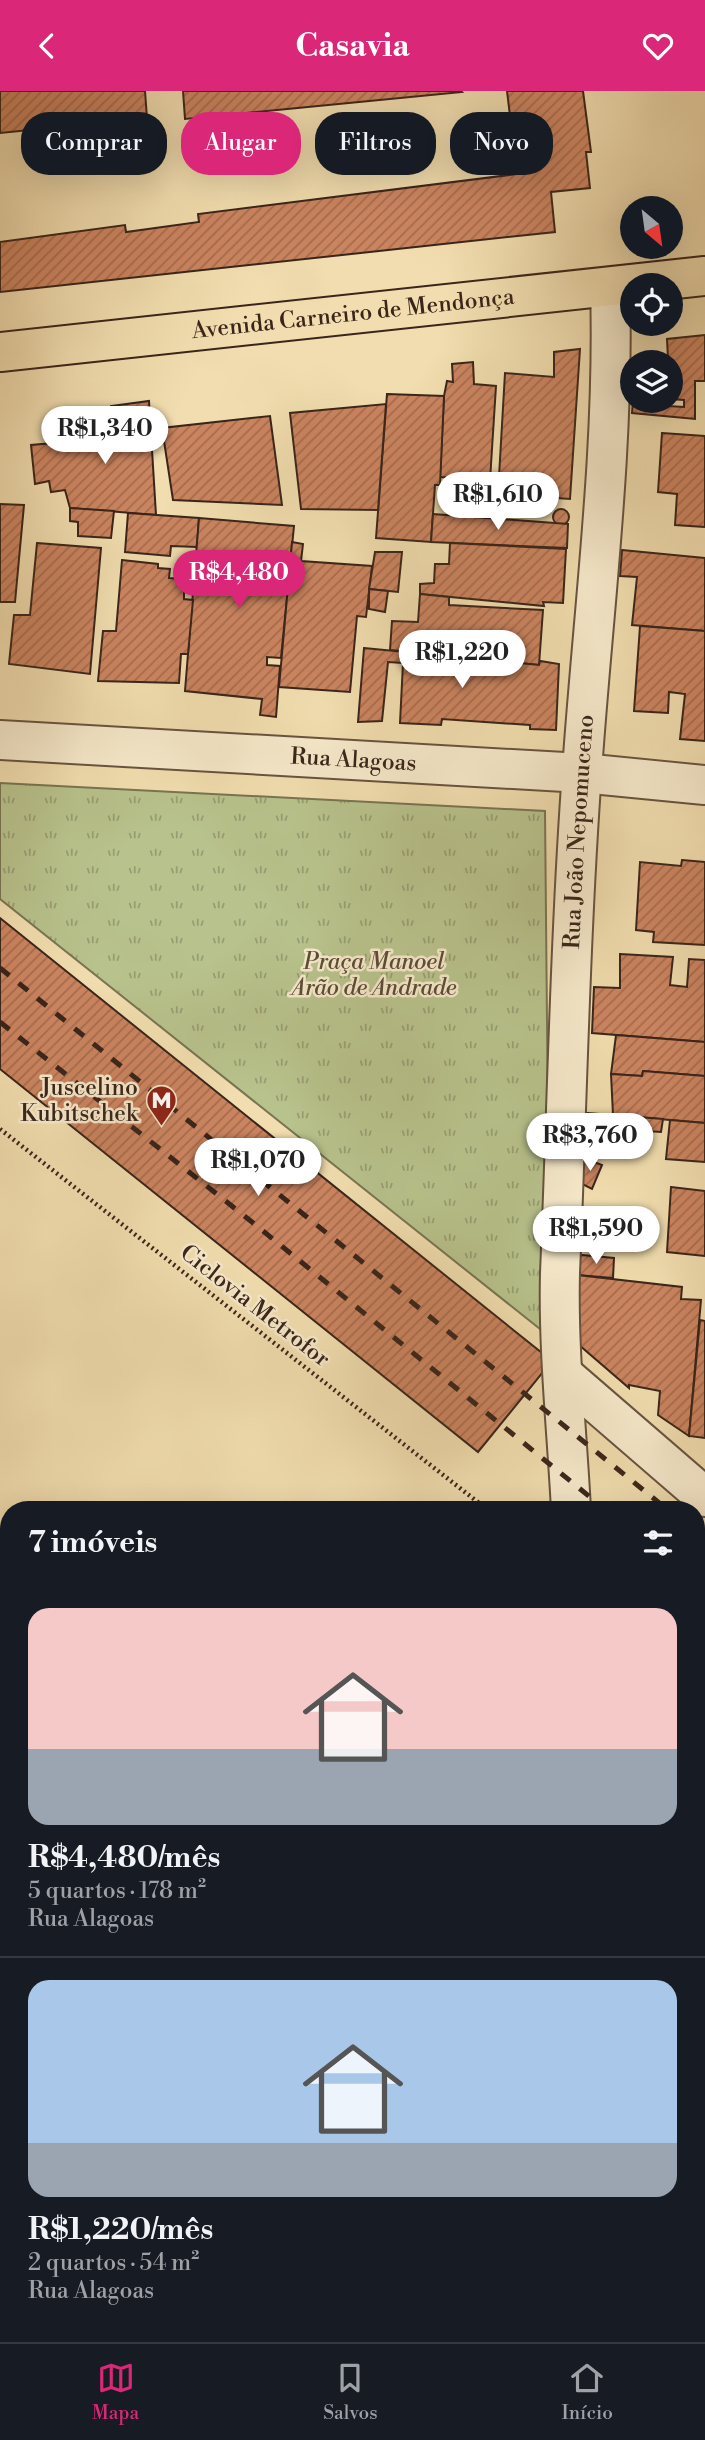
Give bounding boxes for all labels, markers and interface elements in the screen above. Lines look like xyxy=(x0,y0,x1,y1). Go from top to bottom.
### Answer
text: Casavia xyxy=(295,26,410,66)
icon: back xyxy=(28,27,66,65)
icon: heart xyxy=(639,27,677,65)
chip: Comprar xyxy=(21,112,167,175)
chip: Alugar xyxy=(181,112,301,175)
chip: Filtros xyxy=(315,112,436,175)
chip: Novo xyxy=(450,112,553,175)
north arrow xyxy=(620,196,682,259)
map controls xyxy=(620,196,683,413)
button: locate xyxy=(620,273,683,336)
street label: Avenida Carneiro de Mendonça xyxy=(189,283,516,345)
button: layers xyxy=(620,350,683,413)
pin: R$1,340 xyxy=(40,407,170,466)
text: R$1,340 xyxy=(57,415,153,443)
pin: R$1,610 xyxy=(433,473,563,532)
text: R$1,610 xyxy=(453,481,543,509)
pin: R$4,480 xyxy=(174,551,304,610)
text: R$4,480 xyxy=(189,559,289,587)
pin: R$1,220 xyxy=(397,631,527,690)
text: R$1,220 xyxy=(415,639,509,667)
street label: Rua João Nepomuceno xyxy=(558,713,600,950)
street label: Rua Alagoas xyxy=(290,742,417,778)
park label: Praça Manoel Arão de Andrade xyxy=(288,948,457,1002)
place label: Juscelino Kubitschek xyxy=(20,1074,139,1128)
metro station icon: Juscelino Kubitschek xyxy=(144,1084,178,1128)
pin: R$3,760 xyxy=(525,1114,655,1173)
text: R$3,760 xyxy=(542,1122,638,1150)
pin: R$1,070 xyxy=(193,1139,323,1198)
text: R$1,070 xyxy=(210,1147,306,1175)
pin: R$1,590 xyxy=(531,1207,661,1266)
text: R$1,590 xyxy=(549,1215,643,1243)
street label: Ciclovia Metrofor xyxy=(174,1239,336,1373)
text: 7 imóveis xyxy=(28,1524,157,1562)
icon: filters xyxy=(639,1524,677,1562)
icon: home xyxy=(290,1654,416,1780)
text: R$4,480/mês xyxy=(28,1839,220,1877)
text: 5 quartos · 178 m² xyxy=(28,1877,206,1905)
text: Rua Alagoas xyxy=(28,1905,154,1933)
icon: home xyxy=(290,2026,416,2152)
text: R$1,220/mês xyxy=(28,2211,213,2249)
text: 2 quartos · 54 m² xyxy=(28,2249,199,2277)
text: Rua Alagoas xyxy=(28,2277,154,2305)
tab: Mapa xyxy=(92,2359,139,2425)
tab: Salvos xyxy=(323,2359,377,2425)
tab: Início xyxy=(562,2359,613,2425)

